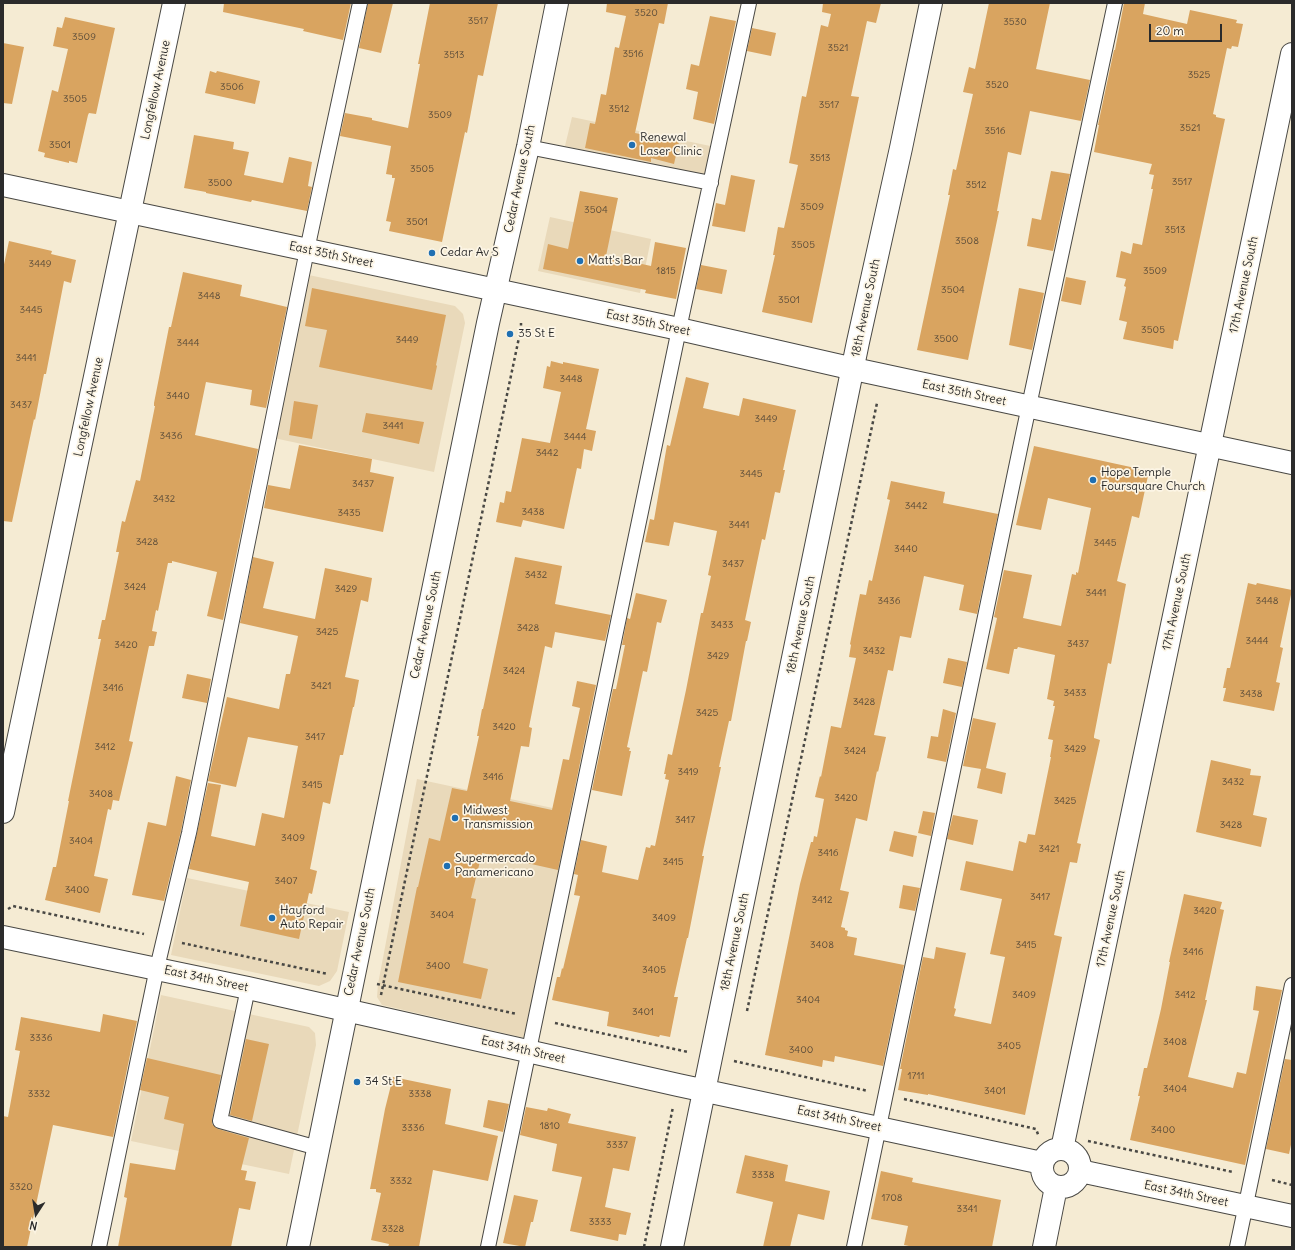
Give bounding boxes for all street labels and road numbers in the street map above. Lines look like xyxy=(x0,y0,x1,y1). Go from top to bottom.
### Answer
street label: Longfellow Avenue xyxy=(138,39,174,141)
street label: Cedar Avenue South xyxy=(502,124,538,234)
street label: 17th Avenue South xyxy=(1227,235,1261,335)
street label: East 35th Street xyxy=(288,239,374,271)
street label: 18th Avenue South xyxy=(849,258,883,358)
street label: East 35th Street xyxy=(605,307,691,339)
street label: Longfellow Avenue xyxy=(71,356,107,458)
street label: East 35th Street xyxy=(921,377,1007,409)
street label: 17th Avenue South xyxy=(1160,552,1194,652)
street label: Cedar Avenue South xyxy=(408,570,444,680)
street label: 18th Avenue South xyxy=(784,575,818,675)
street label: 17th Avenue South xyxy=(1094,869,1128,969)
street label: Cedar Avenue South xyxy=(342,887,378,997)
street label: 18th Avenue South xyxy=(718,892,752,992)
street label: East 34th Street xyxy=(163,963,249,995)
street label: East 34th Street xyxy=(480,1033,566,1067)
street label: East 34th Street xyxy=(796,1103,882,1135)
street label: East 34th Street xyxy=(1143,1178,1229,1210)

